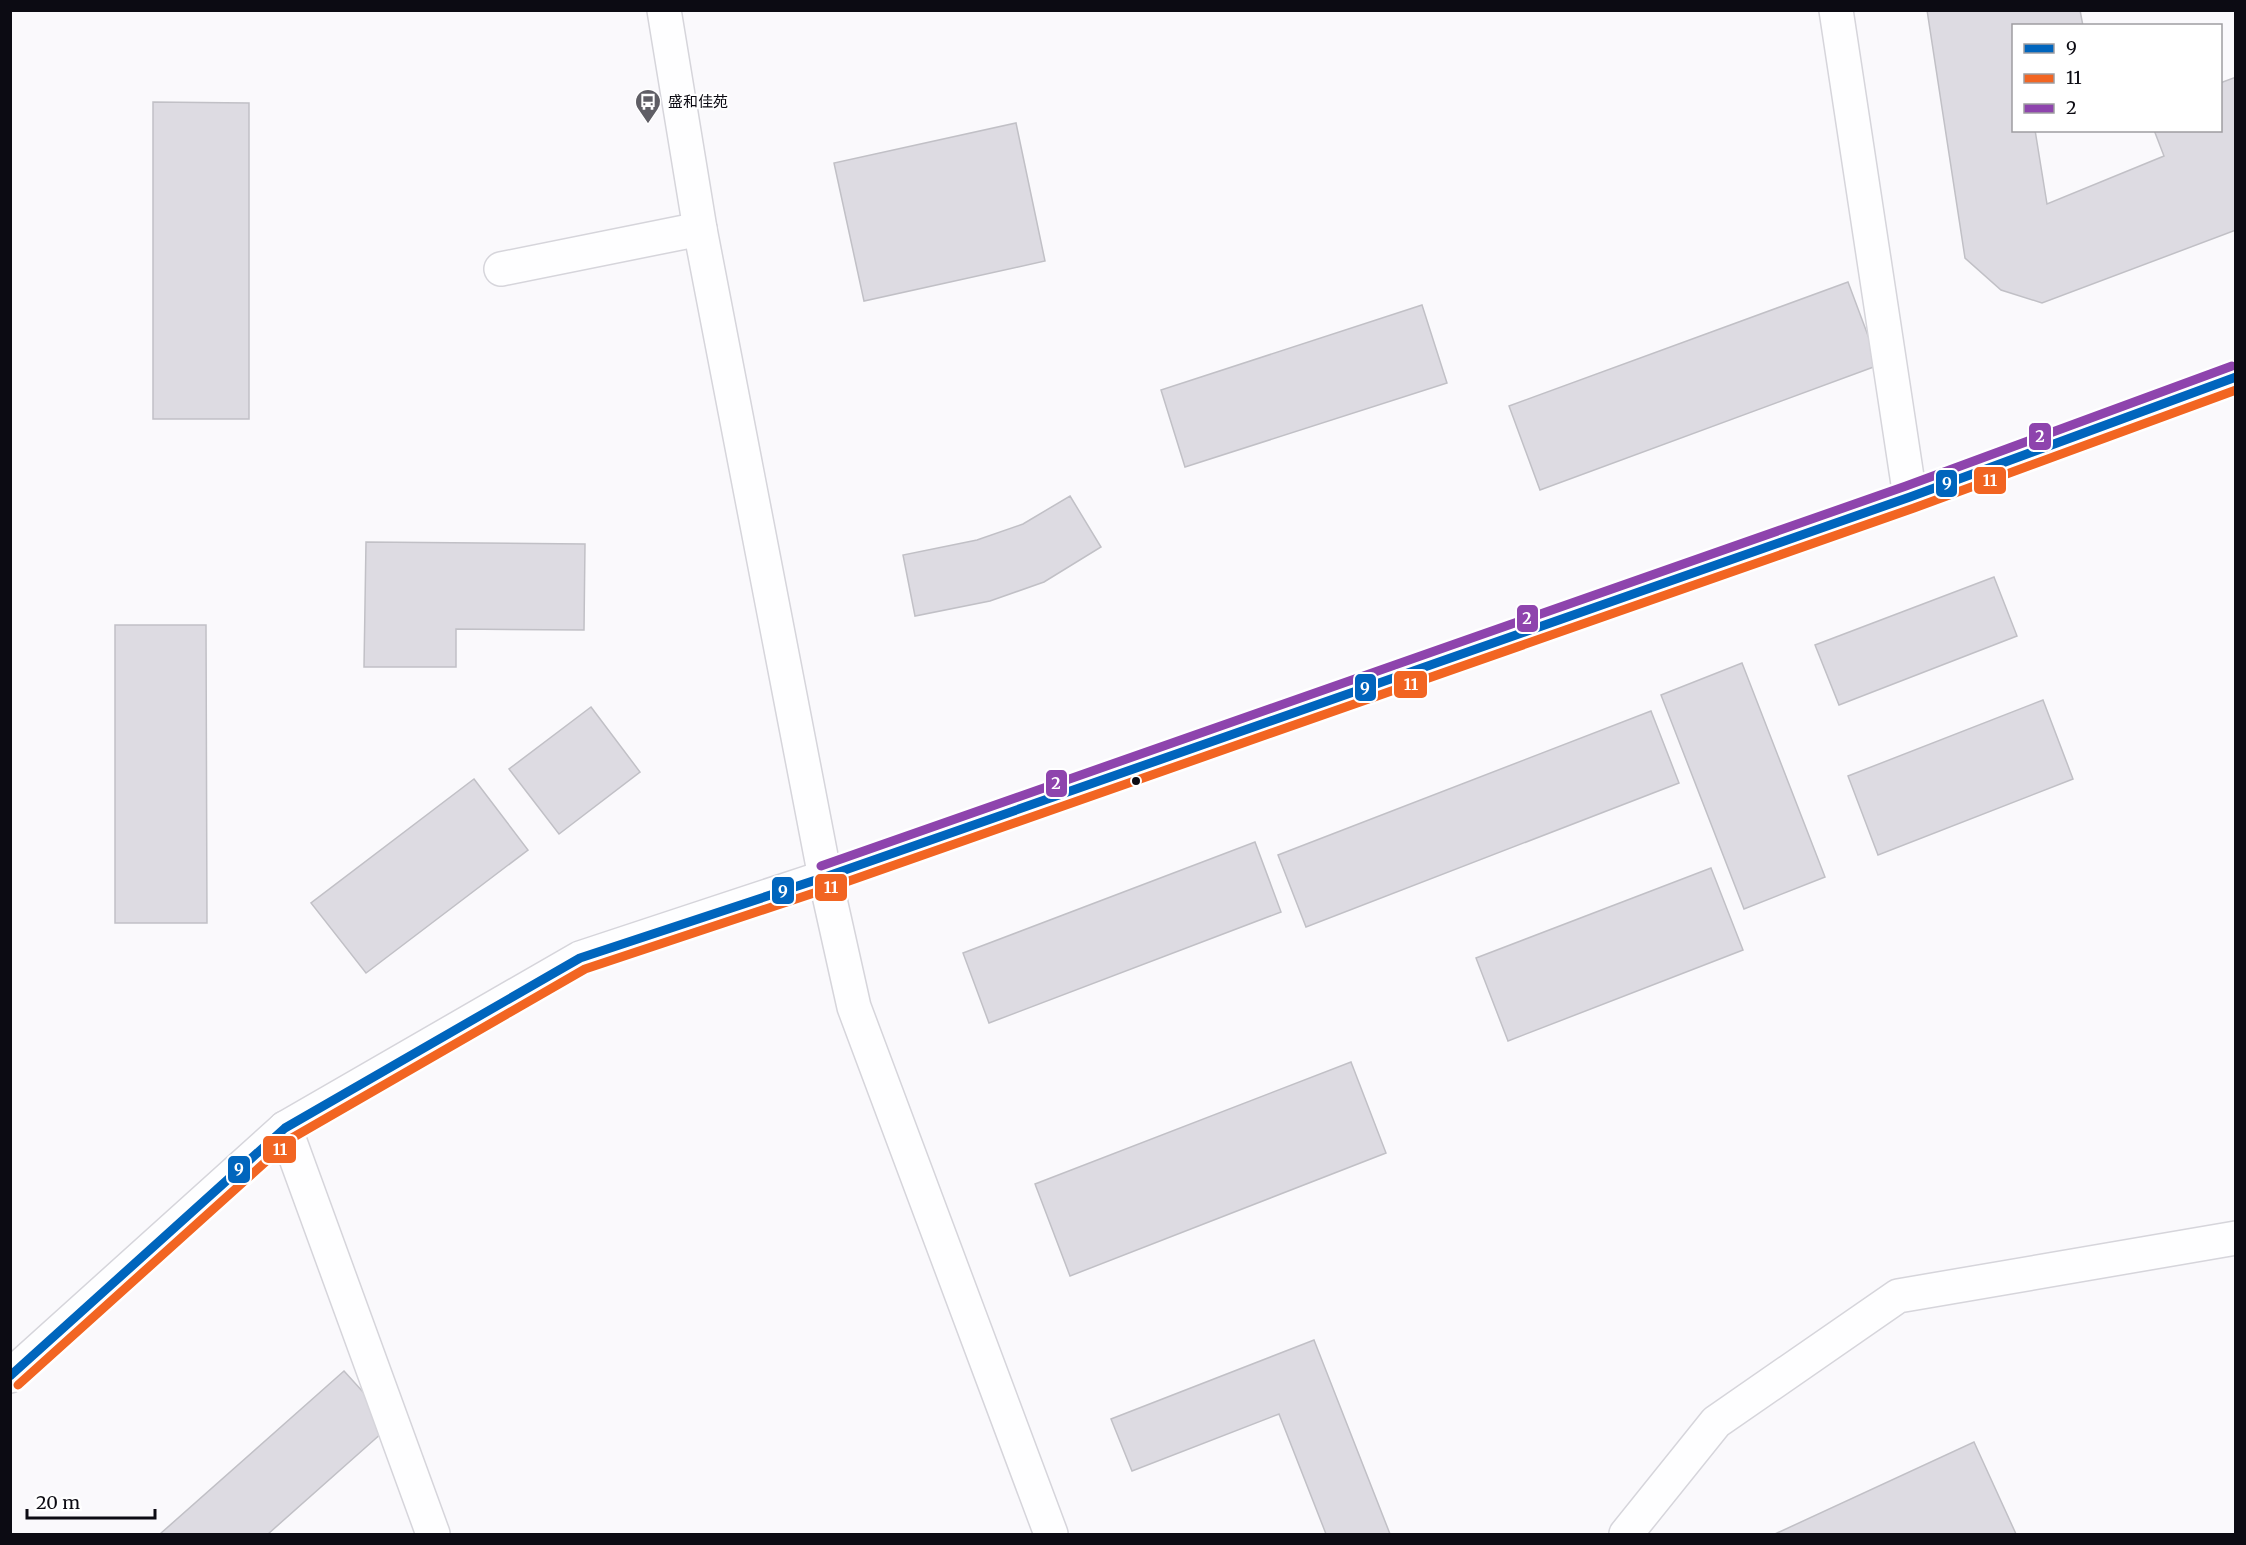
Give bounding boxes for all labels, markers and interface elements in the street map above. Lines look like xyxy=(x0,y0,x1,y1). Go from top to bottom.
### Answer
legend xyxy=(2012,24,2222,132)
text: 9 xyxy=(2066,36,2077,59)
text: 11 xyxy=(2066,66,2082,89)
bus stop icon: 盛和佳苑 xyxy=(633,87,663,125)
place label: 盛和佳苑 xyxy=(668,92,728,111)
text: 2 xyxy=(2066,96,2077,119)
line badge: 2 xyxy=(2028,422,2052,451)
text: 2 xyxy=(2035,426,2045,446)
line badge: 11 xyxy=(1973,466,2007,495)
line badge: 9 xyxy=(1935,469,1958,498)
text: 11 xyxy=(1983,470,1998,490)
text: 9 xyxy=(1942,473,1952,493)
line badge: 2 xyxy=(1516,604,1539,633)
text: 2 xyxy=(1522,608,1532,628)
line badge: 11 xyxy=(1393,670,1428,699)
line badge: 9 xyxy=(1354,673,1377,702)
text: 11 xyxy=(1404,674,1419,694)
text: 9 xyxy=(1360,678,1370,698)
line badge: 2 xyxy=(1045,769,1068,798)
text: 2 xyxy=(1051,773,1061,793)
unlabelled marker xyxy=(1130,775,1142,787)
line badge: 11 xyxy=(814,873,848,902)
line badge: 9 xyxy=(771,876,795,905)
text: 11 xyxy=(824,877,839,897)
text: 9 xyxy=(778,881,788,901)
line badge: 11 xyxy=(262,1135,297,1164)
text: 11 xyxy=(273,1139,288,1159)
line badge: 9 xyxy=(227,1155,251,1184)
text: 9 xyxy=(234,1159,244,1179)
scale bar xyxy=(27,1482,154,1520)
text: 20 m xyxy=(36,1491,80,1514)

